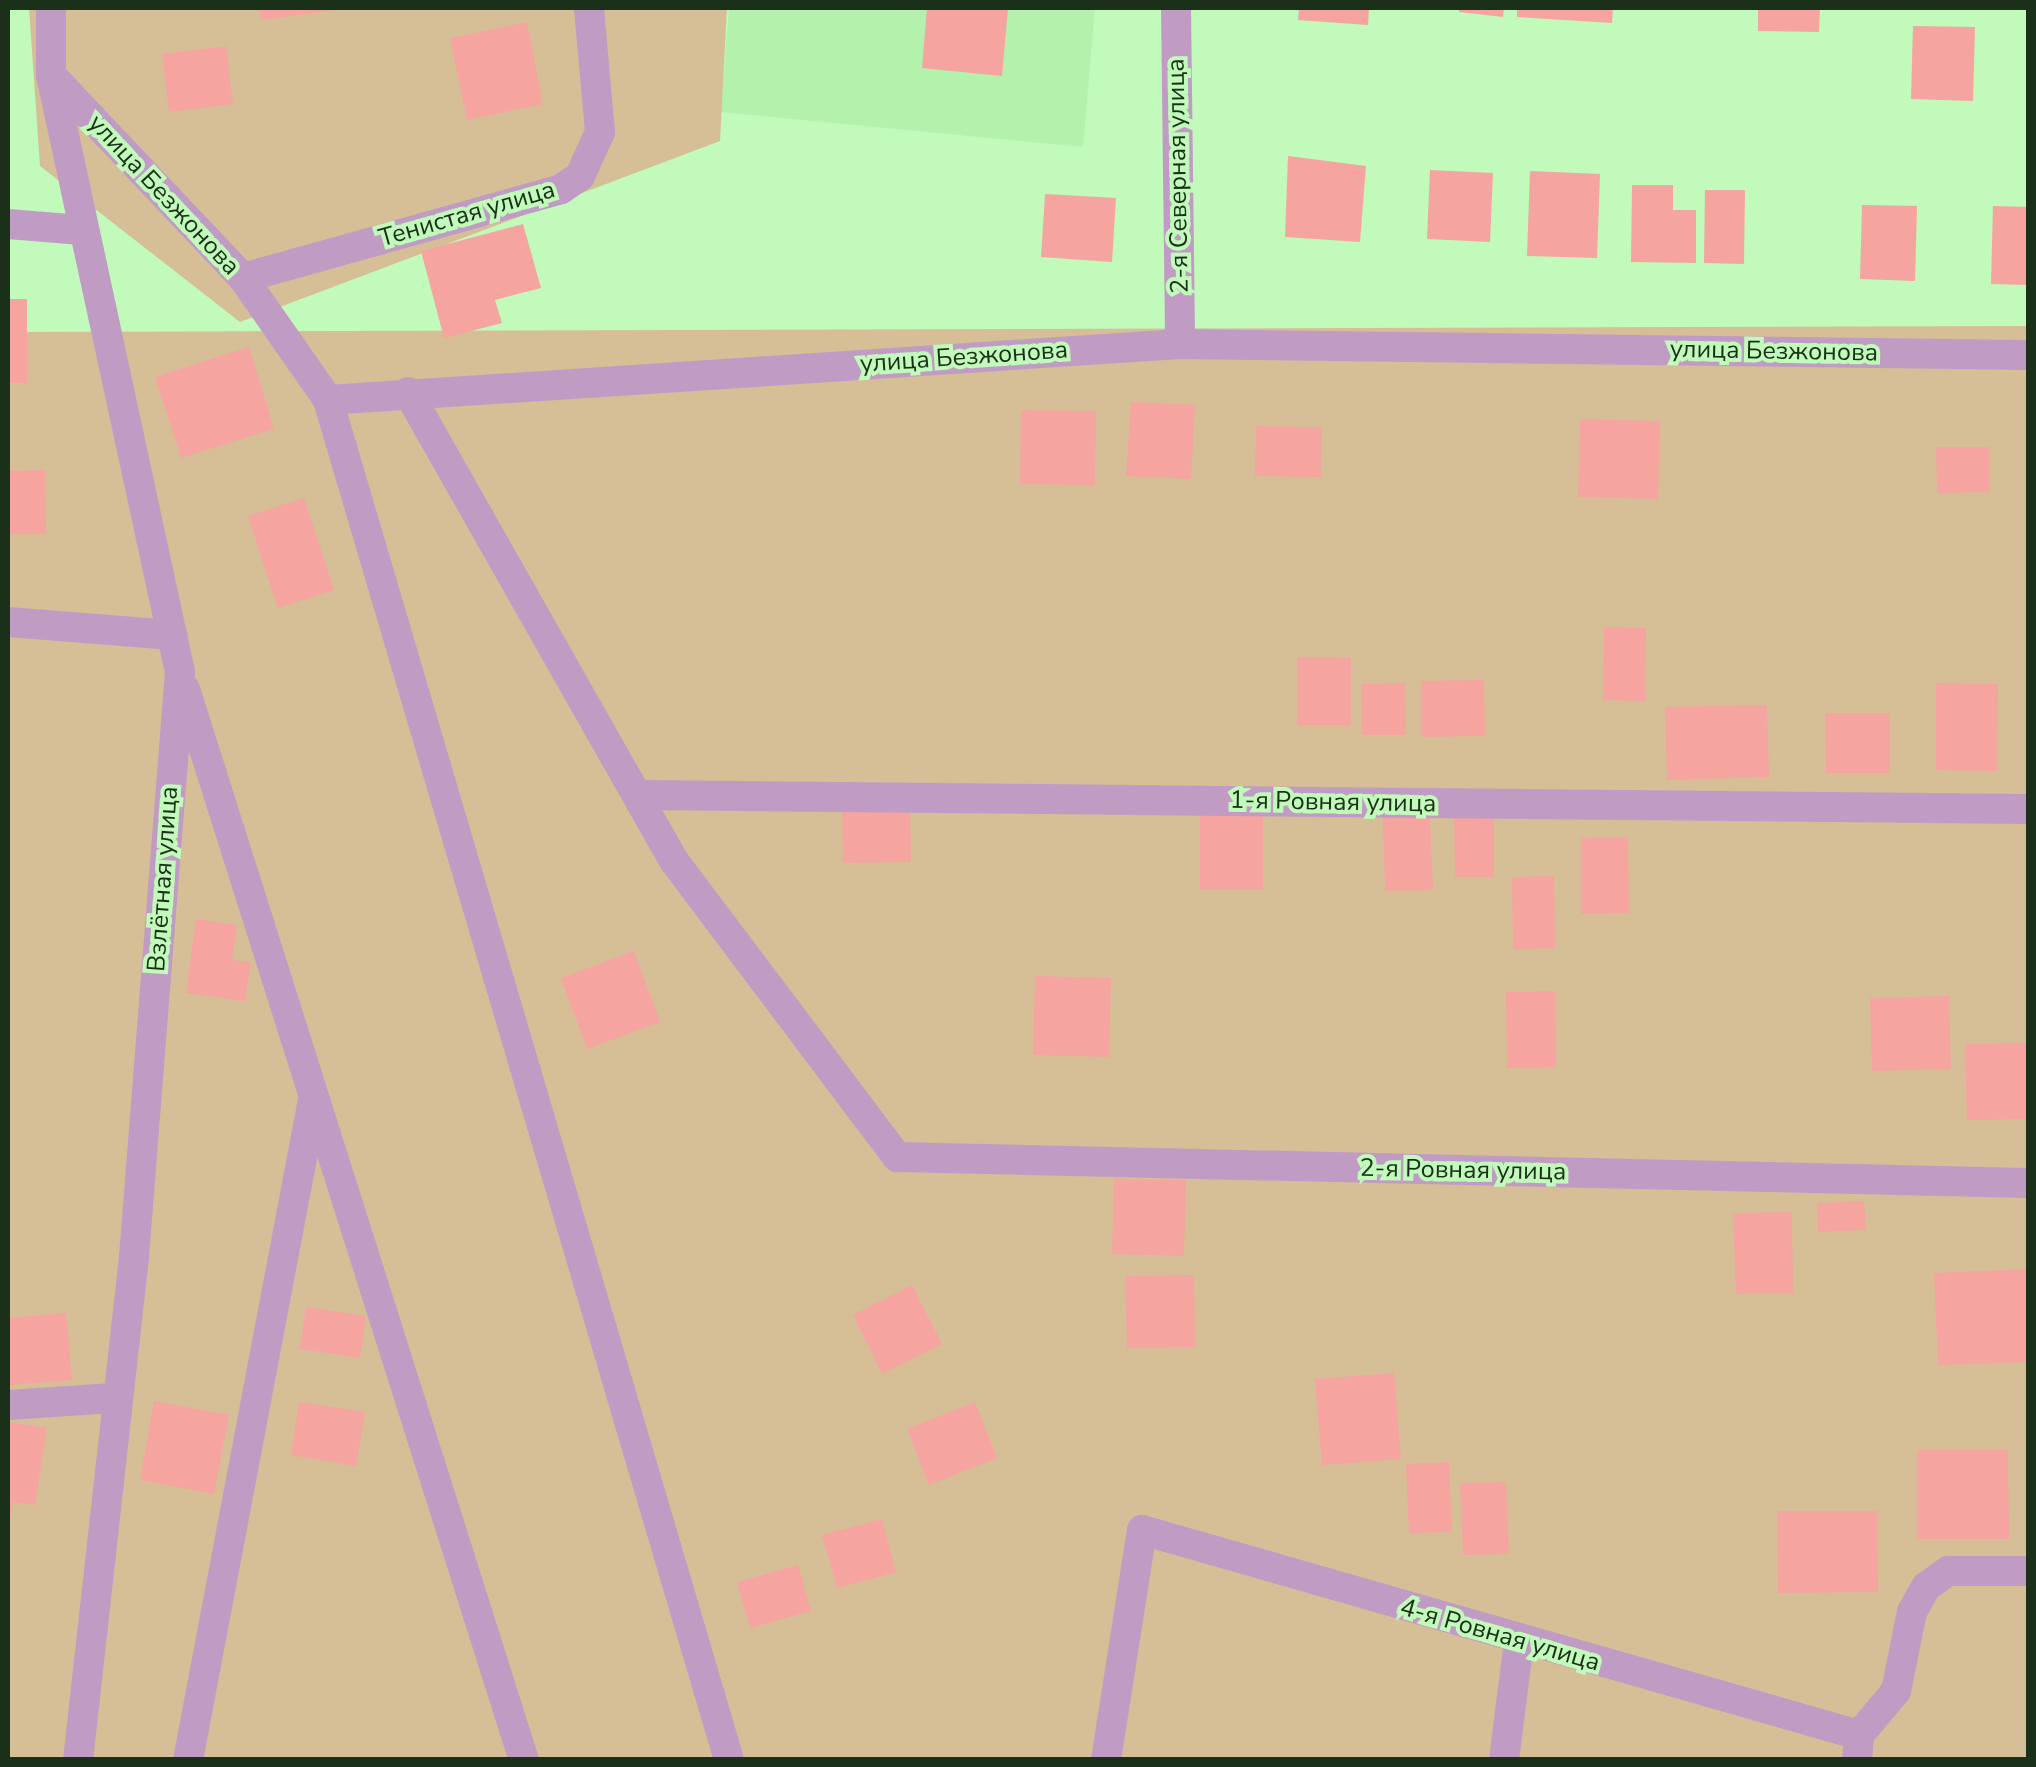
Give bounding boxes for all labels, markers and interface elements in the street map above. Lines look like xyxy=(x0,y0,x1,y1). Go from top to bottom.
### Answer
street label: 2-я Северная улица xyxy=(1161,58,1195,294)
street label: улица Безжонова xyxy=(82,109,246,281)
street label: Тенистая улица xyxy=(375,174,559,254)
street label: улица Безжонова xyxy=(1670,334,1878,368)
street label: улица Безжонова xyxy=(859,335,1069,379)
street label: Взлётная улица xyxy=(142,785,184,973)
street label: 1-я Ровная улица xyxy=(1229,785,1437,819)
street label: 2-я Ровная улица xyxy=(1359,1153,1567,1187)
street label: 4-я Ровная улица xyxy=(1397,1592,1603,1678)

